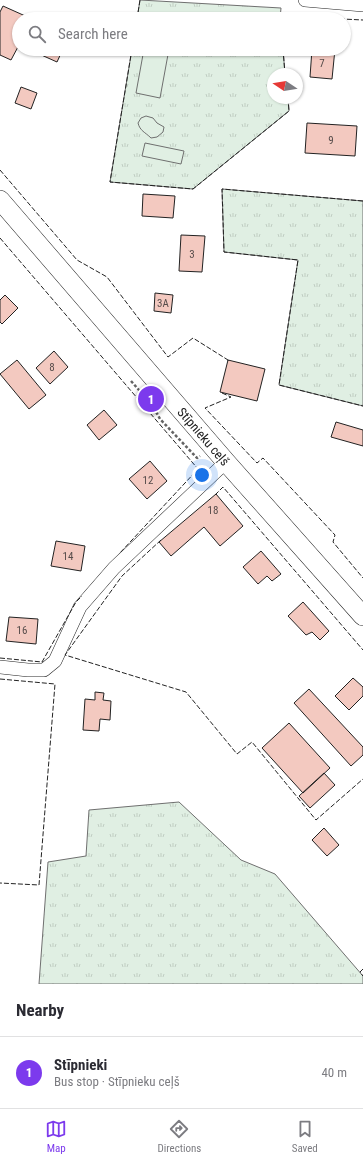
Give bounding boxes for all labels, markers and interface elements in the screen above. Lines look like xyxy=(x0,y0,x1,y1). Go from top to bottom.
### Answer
search box xyxy=(12,12,351,56)
icon: search xyxy=(26,23,48,45)
text: Search here xyxy=(58,25,128,43)
house number: 7 xyxy=(319,57,325,70)
north arrow xyxy=(267,68,303,104)
house number: 9 xyxy=(328,134,334,147)
house number: 3 xyxy=(189,248,195,261)
house number: 3A xyxy=(157,297,170,310)
house number: 8 xyxy=(49,361,55,374)
pin: 1 xyxy=(138,384,164,414)
street label: Stīpnieku ceļš xyxy=(175,404,233,468)
your location xyxy=(192,465,212,485)
house number: 12 xyxy=(143,474,153,487)
house number: 18 xyxy=(208,504,218,517)
house number: 14 xyxy=(63,550,74,563)
house number: 16 xyxy=(17,624,27,637)
text: Nearby xyxy=(16,1000,64,1020)
text: Stīpnieki xyxy=(54,1056,107,1074)
text: 1 xyxy=(26,1065,32,1080)
text: 40 m xyxy=(321,1065,347,1080)
text: Bus stop · Stīpnieku ceļš xyxy=(54,1074,180,1089)
tab: Map xyxy=(45,1118,67,1155)
tab: Directions xyxy=(157,1118,201,1155)
tab: Saved xyxy=(292,1118,318,1155)

